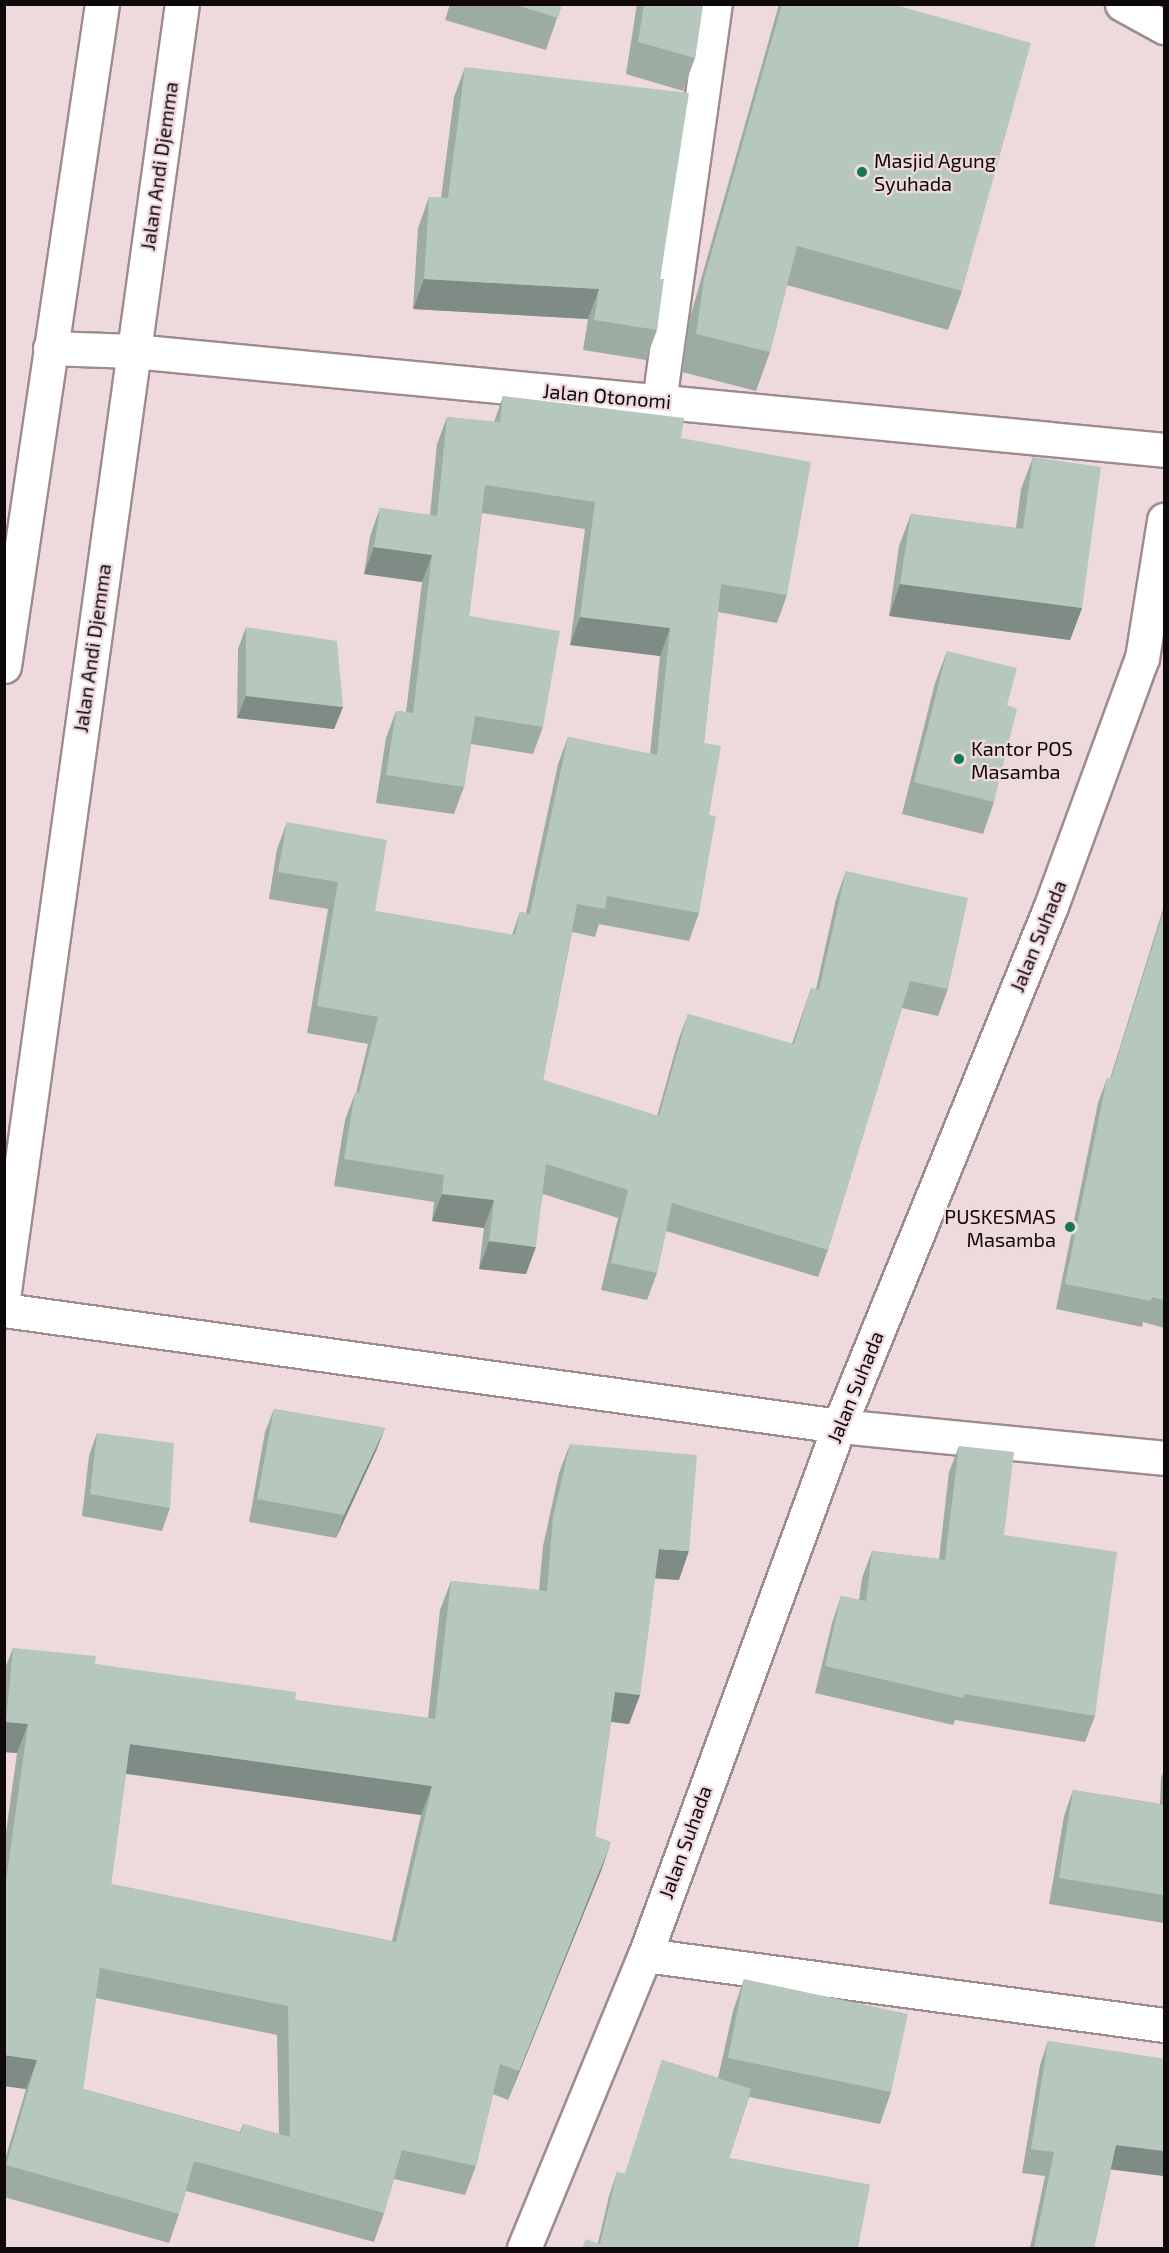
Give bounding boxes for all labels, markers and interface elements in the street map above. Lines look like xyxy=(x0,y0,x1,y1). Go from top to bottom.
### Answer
street label: Jalan Andi Djemma xyxy=(135,80,183,252)
place label: Masjid Agung Syuhada xyxy=(874,148,996,195)
marker: Masjid Agung Syuhada xyxy=(855,165,869,179)
street label: Jalan Otonomi xyxy=(542,378,672,414)
street label: Jalan Andi Djemma xyxy=(68,562,116,734)
place label: Kantor POS Masamba xyxy=(971,736,1073,783)
marker: Kantor POS Masamba xyxy=(952,752,966,766)
street label: Jalan Suhada xyxy=(1005,877,1071,995)
place label: PUSKESMAS Masamba xyxy=(944,1204,1056,1251)
marker: PUSKESMAS Masamba xyxy=(1061,1218,1079,1236)
street label: Jalan Suhada xyxy=(822,1328,888,1446)
street label: Jalan Suhada xyxy=(653,1782,717,1902)

